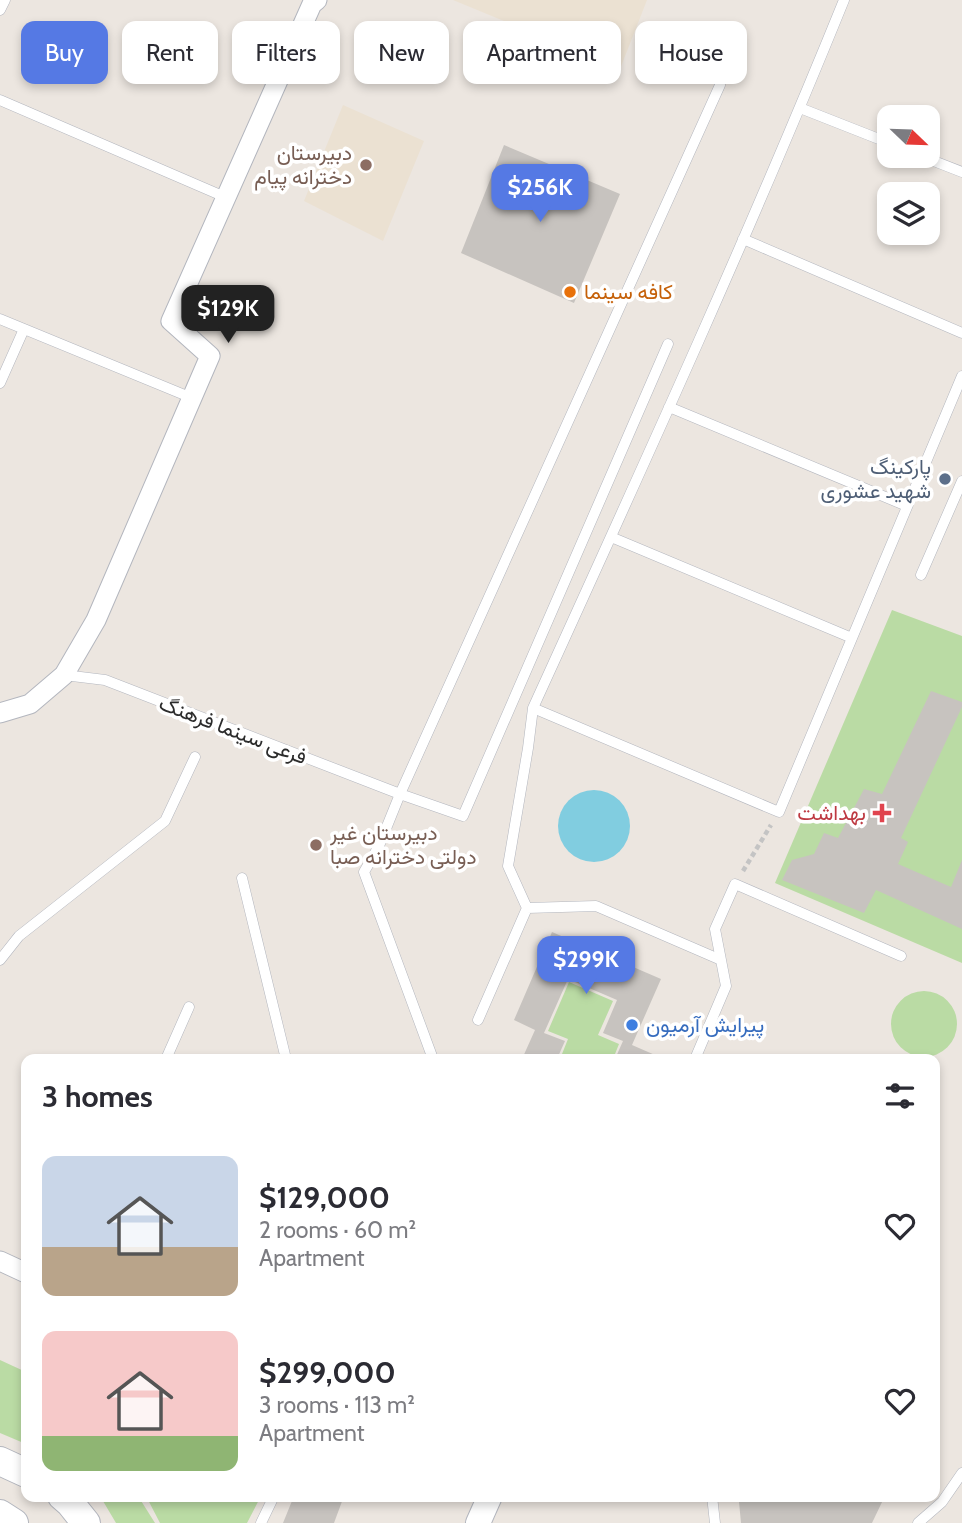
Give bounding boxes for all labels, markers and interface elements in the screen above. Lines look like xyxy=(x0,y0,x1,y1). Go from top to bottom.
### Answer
chip: Buy xyxy=(21,21,108,84)
chip: Rent xyxy=(122,21,218,84)
chip: Filters xyxy=(232,21,340,84)
chip: New xyxy=(354,21,449,84)
chip: Apartment xyxy=(463,21,621,84)
chip: House xyxy=(635,21,747,84)
north arrow xyxy=(877,105,940,168)
map controls xyxy=(877,105,940,245)
place label: دبیرستان دخترانه پیام xyxy=(254,140,352,191)
marker: دبیرستان دخترانه پیام xyxy=(358,157,374,173)
pin: $256K xyxy=(491,164,589,224)
text: $256K xyxy=(507,173,573,201)
button: layers xyxy=(877,182,940,245)
place label: کافه سینما xyxy=(584,279,673,304)
marker: کافه سینما xyxy=(562,284,578,300)
pin: $129K xyxy=(179,286,277,345)
text: $129K xyxy=(197,294,259,322)
place label: پارکینگ شهید عشوری xyxy=(820,454,931,504)
marker: پارکینگ شهید عشوری xyxy=(937,471,953,487)
street label: فرعی سینما فرهنگ xyxy=(155,690,311,770)
place label: بهداشت xyxy=(797,800,866,826)
marker: بهداشت xyxy=(872,803,892,823)
place label: دبیرستان غیر دولتی دخترانه صبا xyxy=(329,820,476,870)
marker: دبیرستان غیر دولتی دخترانه صبا xyxy=(308,837,324,853)
pin: $299K xyxy=(537,936,635,996)
text: $299K xyxy=(553,945,619,973)
place label: پیرایش آرمیون xyxy=(646,1012,764,1039)
marker: پیرایش آرمیون xyxy=(624,1017,640,1033)
icon: filters xyxy=(881,1077,919,1115)
text: 3 homes xyxy=(42,1078,153,1115)
text: $129,000 xyxy=(259,1179,390,1216)
icon: home xyxy=(98,1184,182,1268)
icon: heart xyxy=(881,1207,919,1245)
text: 2 rooms · 60 m² xyxy=(259,1216,416,1244)
text: Apartment xyxy=(259,1244,364,1272)
text: $299,000 xyxy=(259,1354,396,1391)
icon: home xyxy=(98,1359,182,1443)
icon: heart xyxy=(881,1382,919,1420)
text: 3 rooms · 113 m² xyxy=(259,1391,415,1419)
text: Apartment xyxy=(259,1419,364,1447)

